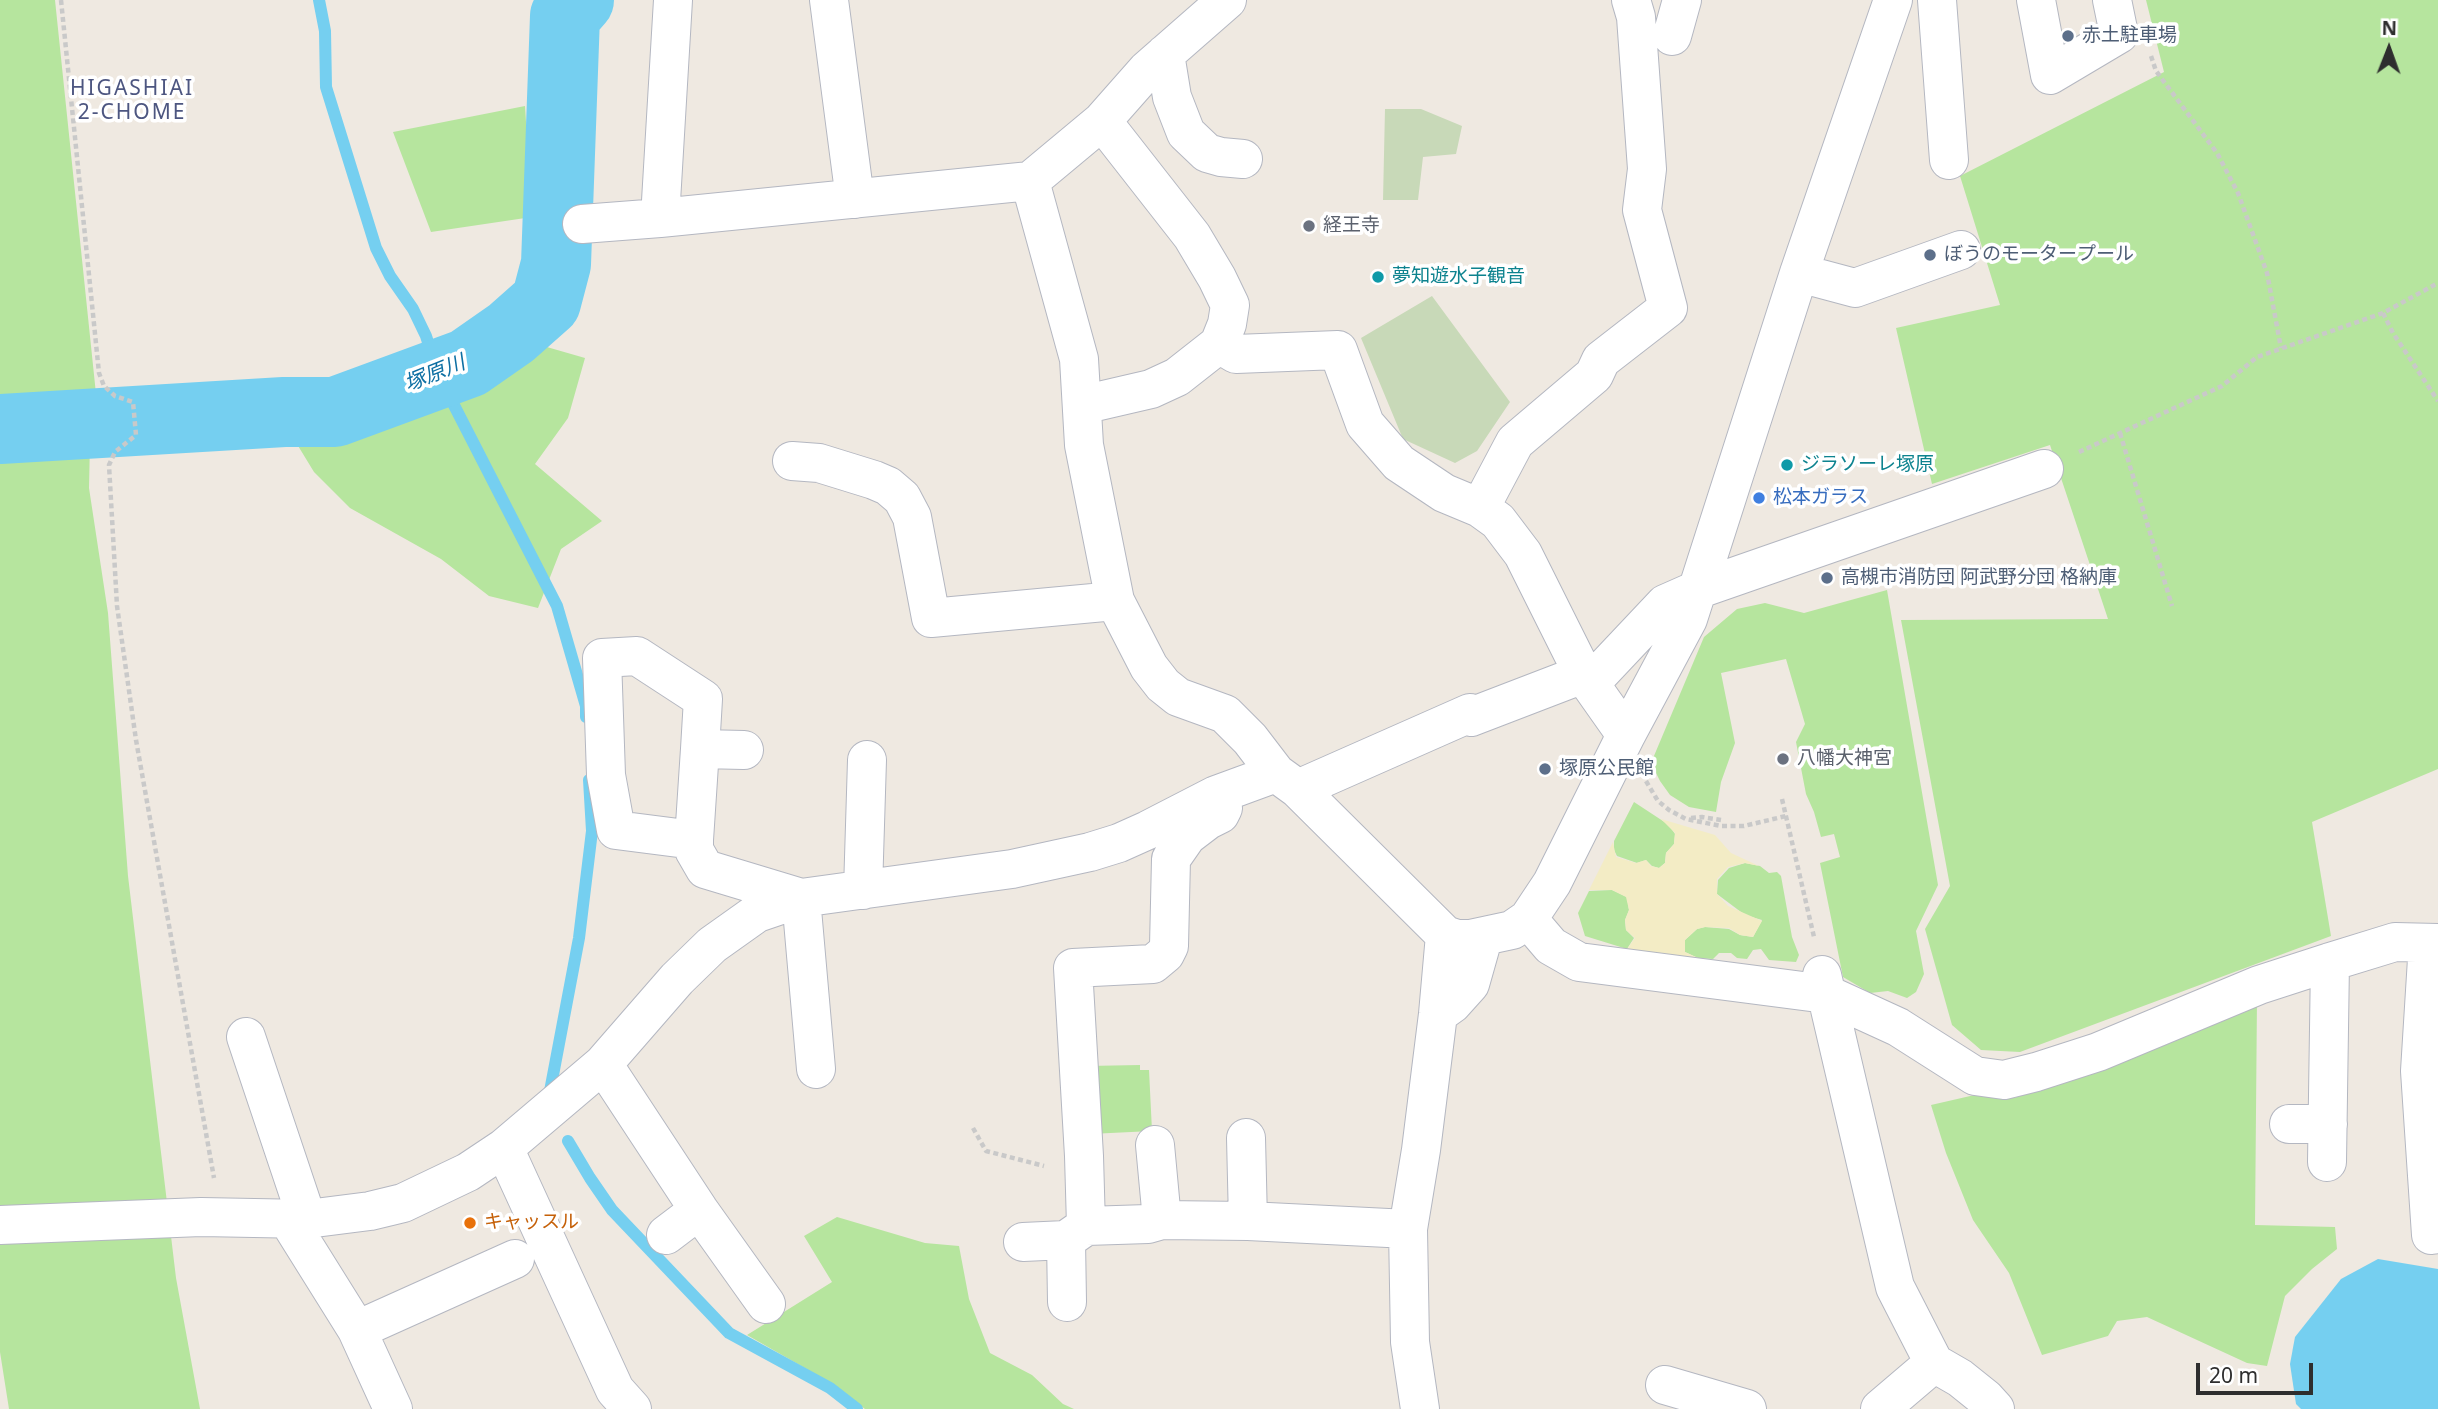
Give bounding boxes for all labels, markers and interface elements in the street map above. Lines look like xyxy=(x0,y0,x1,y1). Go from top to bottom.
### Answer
north arrow xyxy=(2354,14,2424,84)
text: N xyxy=(2381,15,2397,41)
place label: 赤土駐車場 xyxy=(2082,25,2177,47)
marker: 赤土駐車場 xyxy=(2060,28,2076,44)
district label: HIGASHIAI 2-CHOME xyxy=(71,76,193,126)
place label: 経王寺 xyxy=(1323,215,1380,237)
marker: 経王寺 xyxy=(1301,218,1317,234)
place label: ぼうのモータープール xyxy=(1944,244,2134,266)
marker: ぼうのモータープール xyxy=(1922,247,1938,263)
place label: 夢知遊水子観音 xyxy=(1392,266,1525,288)
marker: 夢知遊水子観音 xyxy=(1370,269,1386,285)
water label: 塚原川 xyxy=(401,351,469,397)
place label: ジラソーレ塚原 xyxy=(1801,454,1934,476)
marker: ジラソーレ塚原 xyxy=(1779,457,1795,473)
place label: 松本ガラス xyxy=(1773,487,1868,509)
marker: 松本ガラス xyxy=(1751,490,1767,506)
place label: 高槻市消防団 阿武野分団 格納庫 xyxy=(1841,567,2117,589)
marker: 高槻市消防団 阿武野分団 格納庫 xyxy=(1819,570,1835,586)
place label: 八幡大神宮 xyxy=(1797,748,1892,770)
marker: 八幡大神宮 xyxy=(1775,751,1791,767)
place label: 塚原公民館 xyxy=(1559,758,1654,780)
marker: 塚原公民館 xyxy=(1537,761,1553,777)
place label: キャッスル xyxy=(484,1212,579,1234)
marker: キャッスル xyxy=(462,1215,478,1231)
scale bar xyxy=(2200,1350,2317,1394)
text: 20 m xyxy=(2209,1361,2258,1389)

